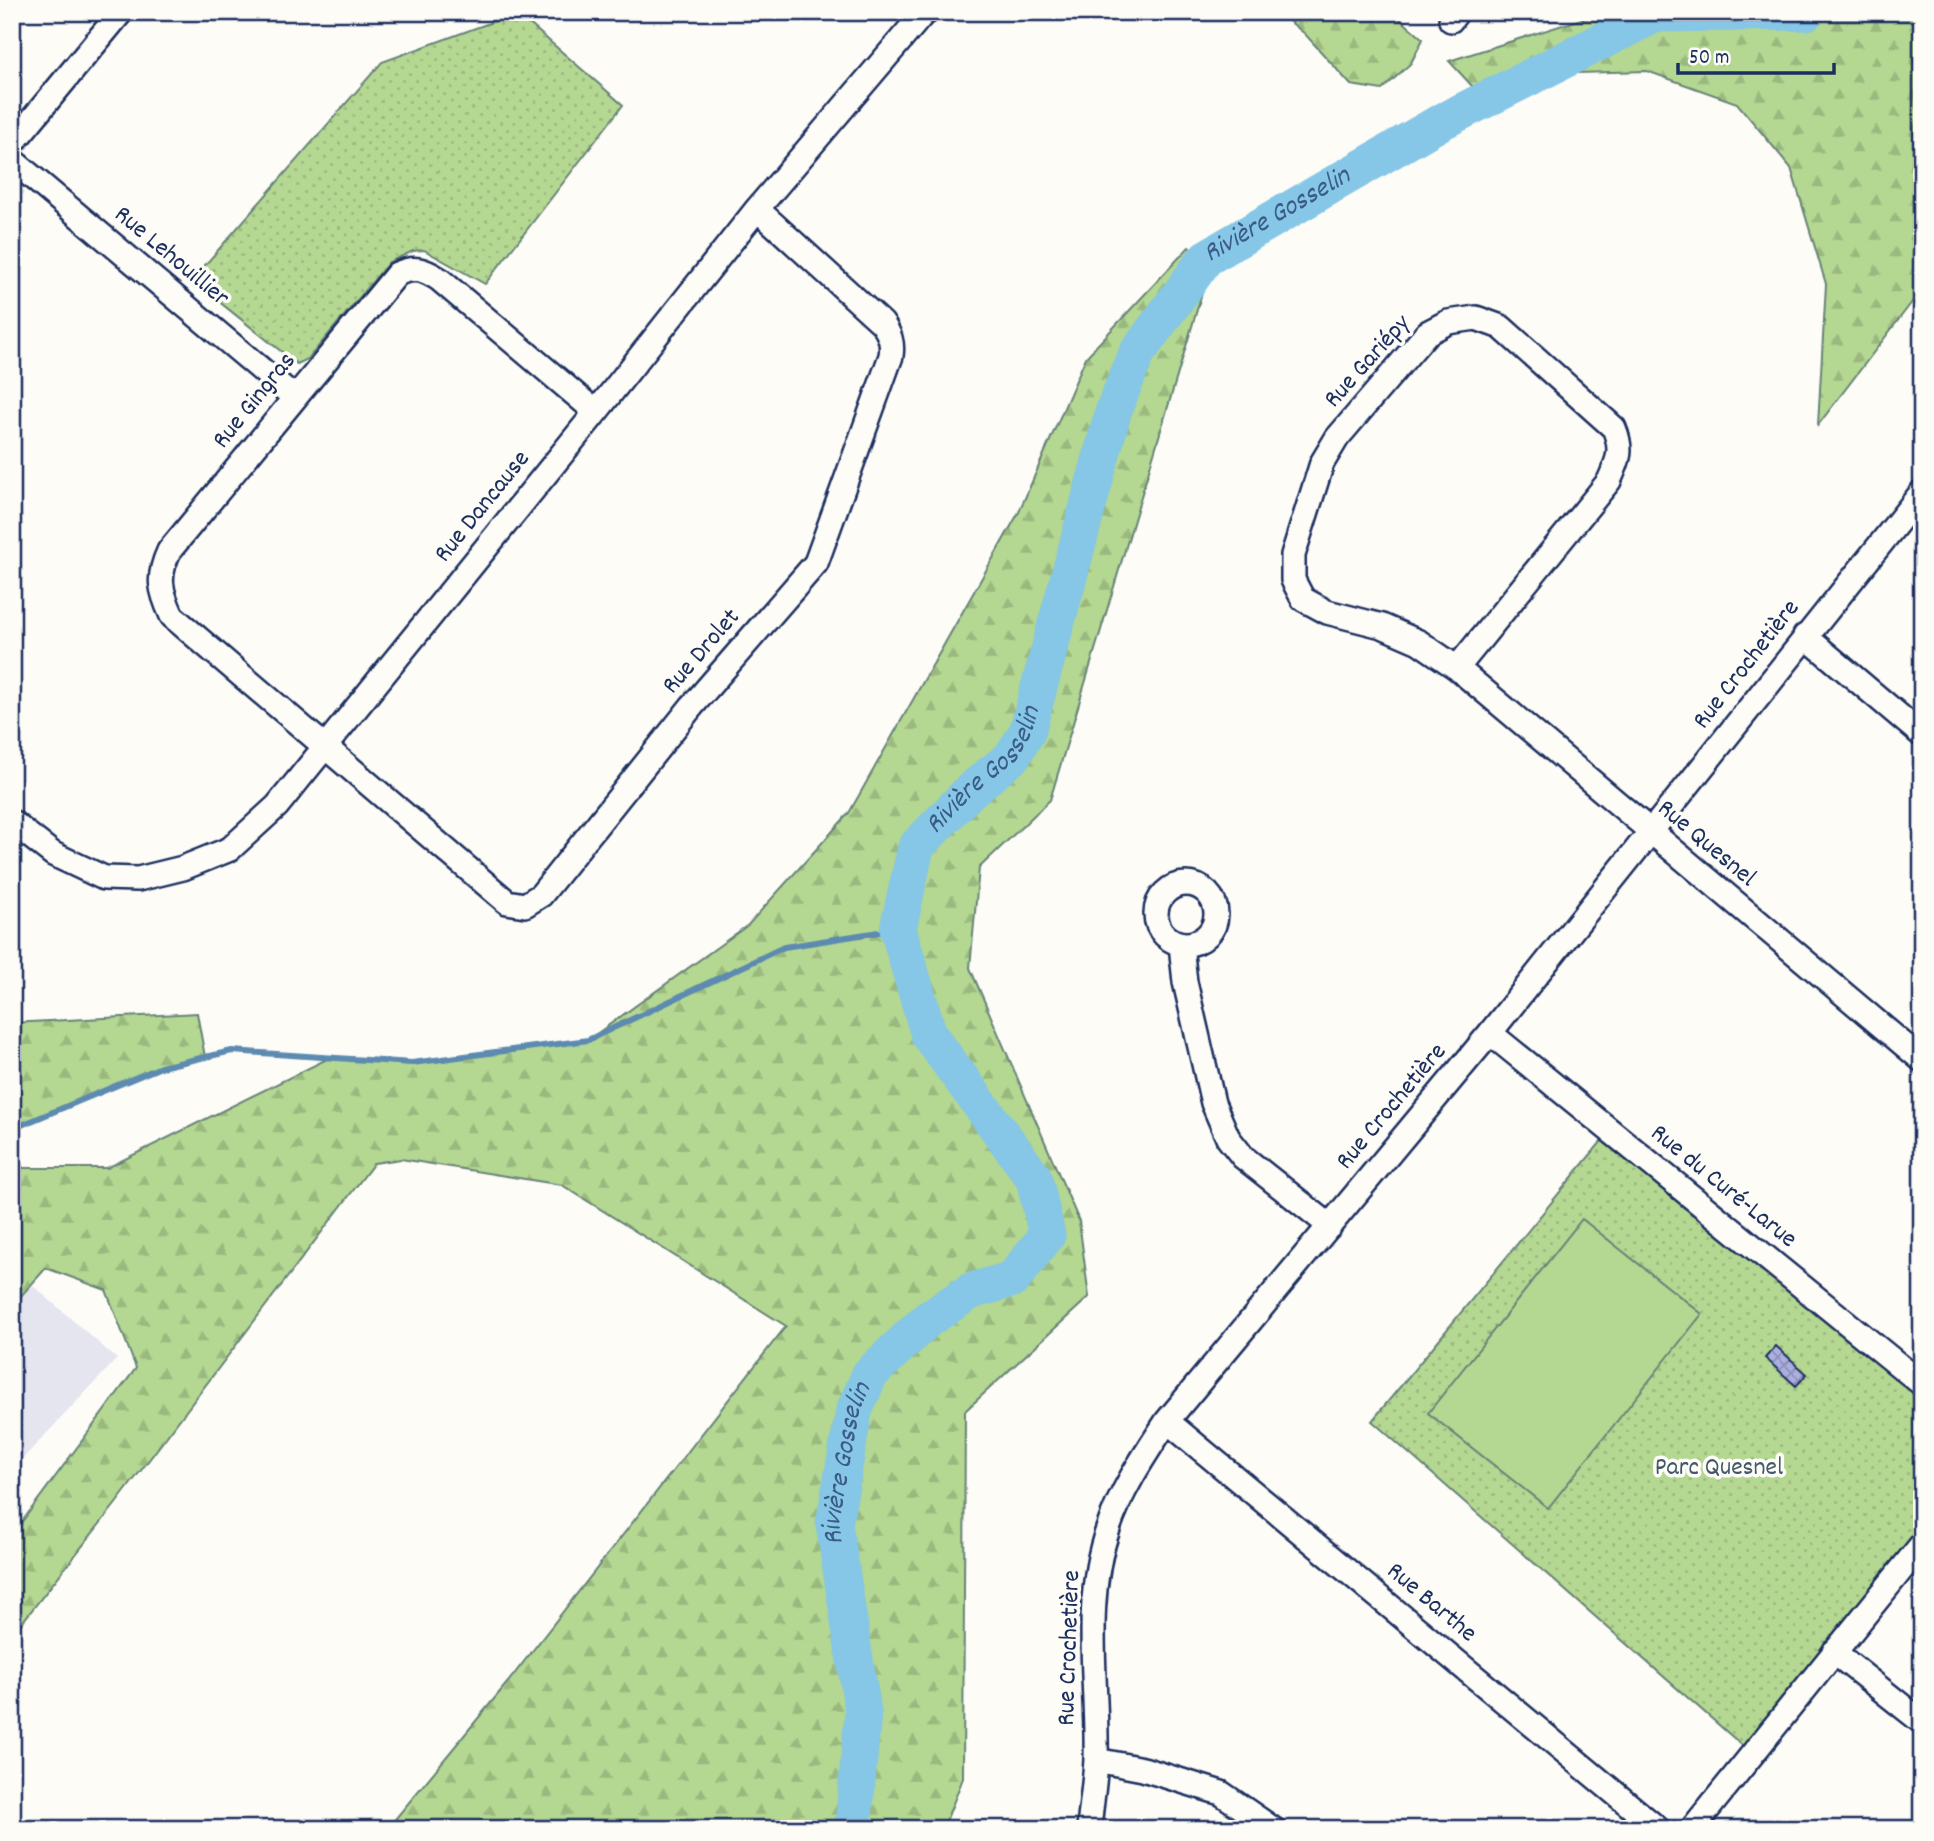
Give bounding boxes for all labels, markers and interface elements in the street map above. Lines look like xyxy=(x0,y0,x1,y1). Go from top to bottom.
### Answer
scale bar xyxy=(1678,32,1834,76)
text: 50 m xyxy=(1689,44,1729,74)
water label: Rivière Gosselin xyxy=(1197,157,1360,275)
street label: Rue Lehouillier xyxy=(105,198,237,317)
street label: Rue Gariépy xyxy=(1316,307,1420,417)
street label: Rue Gingras xyxy=(204,345,306,457)
street label: Rue Dancause xyxy=(426,443,540,571)
street label: Rue Crochetière xyxy=(1684,592,1810,738)
street label: Rue Drolet xyxy=(654,601,750,703)
water label: Rivière Gosselin xyxy=(917,701,1053,845)
street label: Rue Quesnel xyxy=(1648,791,1764,897)
street label: Rue Crochetière xyxy=(1328,1035,1456,1179)
street label: Rue du Curé-Larue xyxy=(1642,1116,1804,1258)
water label: Rivière Gosselin xyxy=(814,1376,884,1547)
park label: Parc Quesnel xyxy=(1655,1450,1783,1487)
street label: Rue Barthe xyxy=(1378,1554,1484,1652)
street label: Rue Crochetière xyxy=(1049,1570,1091,1726)

